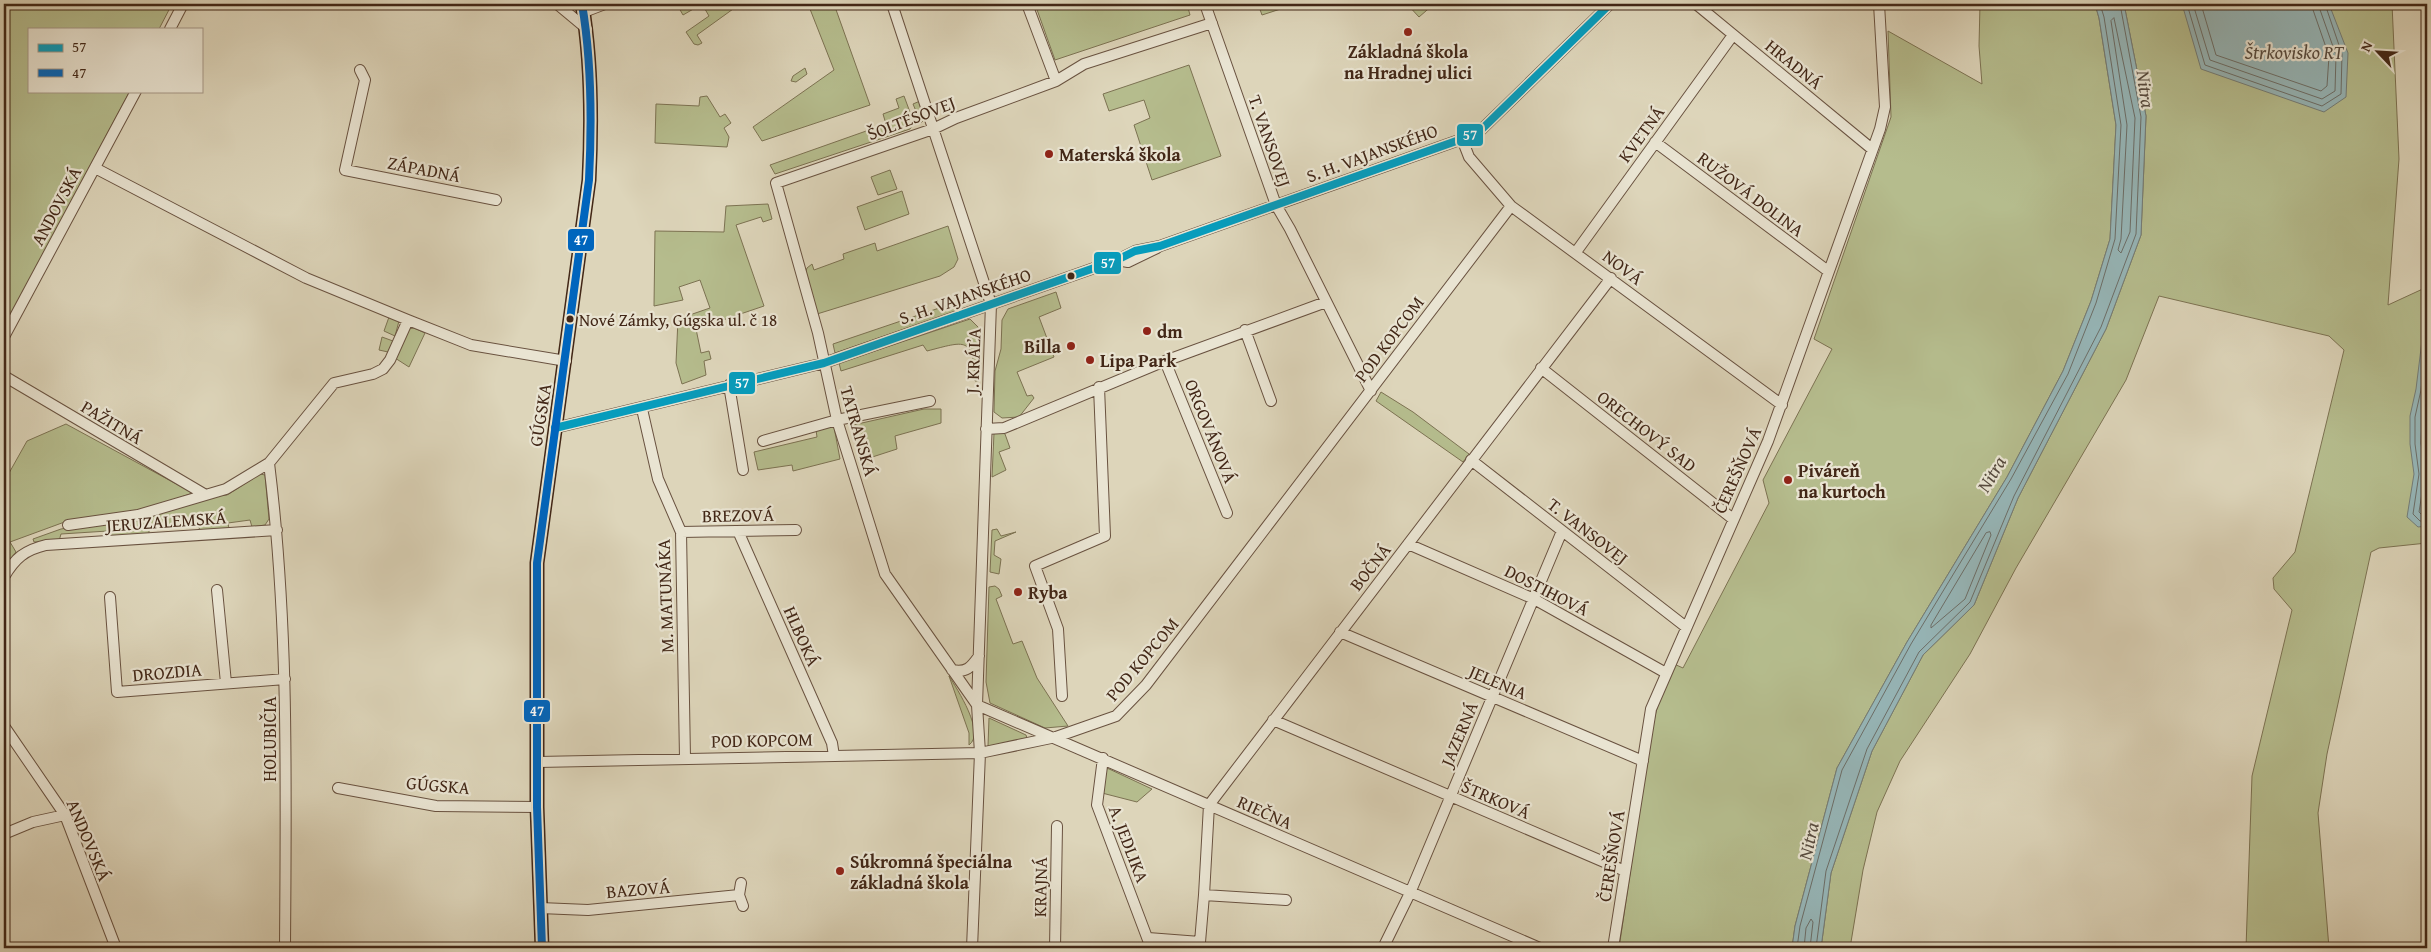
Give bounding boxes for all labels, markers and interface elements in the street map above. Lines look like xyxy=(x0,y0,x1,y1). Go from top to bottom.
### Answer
marker: Základná škola na Hradnej ulici xyxy=(1402,26,1414,38)
legend xyxy=(28,28,202,92)
north arrow xyxy=(2354,28,2404,78)
street label: HRADNÁ xyxy=(1760,32,1829,96)
text: 57 xyxy=(72,36,86,57)
text: N xyxy=(2355,37,2378,55)
place label: Základná škola na Hradnej ulici xyxy=(1344,38,1472,86)
water label: Štrkovisko RT xyxy=(2244,38,2344,66)
text: 47 xyxy=(72,62,86,83)
water label: Nitra xyxy=(2129,67,2163,110)
street label: ŠOLTÉSOVEJ xyxy=(863,89,959,147)
street label: T. VANSOVEJ xyxy=(1242,91,1298,191)
street label: KVETNÁ xyxy=(1611,100,1671,168)
street label: S. H. VAJANSKÉHO xyxy=(1302,117,1442,189)
line badge: 57 xyxy=(1456,123,1484,147)
text: 57 xyxy=(1463,125,1477,145)
place label: Materská škola xyxy=(1059,141,1182,168)
street label: RUŽOVÁ DOLINA xyxy=(1692,145,1810,243)
marker: Materská škola xyxy=(1043,148,1055,160)
street label: ZÁPADNÁ xyxy=(385,149,463,189)
street label: ANDOVSKÁ xyxy=(24,162,88,250)
line badge: 47 xyxy=(567,228,595,252)
text: 47 xyxy=(574,230,588,250)
street label: NOVÁ xyxy=(1597,243,1649,291)
line badge: 57 xyxy=(1093,251,1122,275)
text: 57 xyxy=(1101,253,1115,273)
street label: S. H. VAJANSKÉHO xyxy=(895,261,1035,331)
unlabelled marker xyxy=(1066,271,1076,281)
street label: POD KOPCOM xyxy=(1348,290,1431,388)
place label: Nové Zámky, Gúgska ul. č 18 xyxy=(579,307,777,332)
marker: Nové Zámky, Gúgska ul. č 18 xyxy=(565,314,575,324)
place label: dm xyxy=(1157,318,1183,345)
marker: dm xyxy=(1141,325,1153,337)
street label: J. KRÁĽA xyxy=(958,328,988,396)
place label: Billa xyxy=(1024,333,1062,360)
marker: Billa xyxy=(1065,340,1077,352)
place label: Lipa Park xyxy=(1100,347,1177,374)
marker: Lipa Park xyxy=(1084,354,1096,366)
line badge: 57 xyxy=(728,371,756,395)
text: 57 xyxy=(735,373,749,393)
street label: ORGOVÁNOVÁ xyxy=(1178,375,1244,487)
street label: GÚGSKA xyxy=(522,381,558,448)
street label: TATRANSKÁ xyxy=(833,383,885,479)
street label: ORECHOVÝ SAD xyxy=(1592,383,1703,479)
street label: PAŽITNÁ xyxy=(76,393,148,451)
street label: ČEREŠŇOVÁ xyxy=(1706,422,1768,518)
water label: Nitra xyxy=(1969,450,2013,498)
place label: Piváreň na kurtoch xyxy=(1798,457,1886,505)
marker: Piváreň na kurtoch xyxy=(1782,474,1794,486)
street label: T. VANSOVEJ xyxy=(1542,491,1634,571)
street label: BREZOVÁ xyxy=(702,501,774,529)
street label: JERUZALEMSKÁ xyxy=(103,503,227,539)
street label: M. MATUNÁKA xyxy=(650,538,680,653)
street label: BOČNÁ xyxy=(1343,538,1397,596)
street label: DOSTIHOVÁ xyxy=(1500,557,1594,623)
place label: Ryba xyxy=(1028,579,1068,606)
marker: Ryba xyxy=(1012,586,1024,598)
street label: HLBOKÁ xyxy=(777,602,827,671)
street label: POD KOPCOM xyxy=(1099,611,1185,707)
street label: DROZDIA xyxy=(131,656,203,688)
street label: JELENIA xyxy=(1463,657,1531,706)
street label: HOLUBIČIA xyxy=(256,696,283,782)
street label: JAZERNÁ xyxy=(1432,697,1485,773)
line badge: 47 xyxy=(523,699,551,723)
text: 47 xyxy=(530,701,544,721)
street label: POD KOPCOM xyxy=(711,726,813,754)
street label: GÚGSKA xyxy=(405,769,471,801)
street label: ŠTRKOVÁ xyxy=(1457,772,1535,826)
street label: RIEČNA xyxy=(1233,788,1297,836)
street label: ANDOVSKÁ xyxy=(60,795,118,885)
street label: A. JEDLIKA xyxy=(1102,801,1156,887)
street label: ČEREŠŇOVÁ xyxy=(1590,808,1632,904)
water label: Nitra xyxy=(1790,819,1826,863)
place label: Súkromná špeciálna základná škola xyxy=(850,848,1013,896)
street label: KRAJNÁ xyxy=(1026,857,1054,917)
marker: Súkromná špeciálna základná škola xyxy=(834,865,846,877)
street label: BAZOVÁ xyxy=(605,873,671,905)

